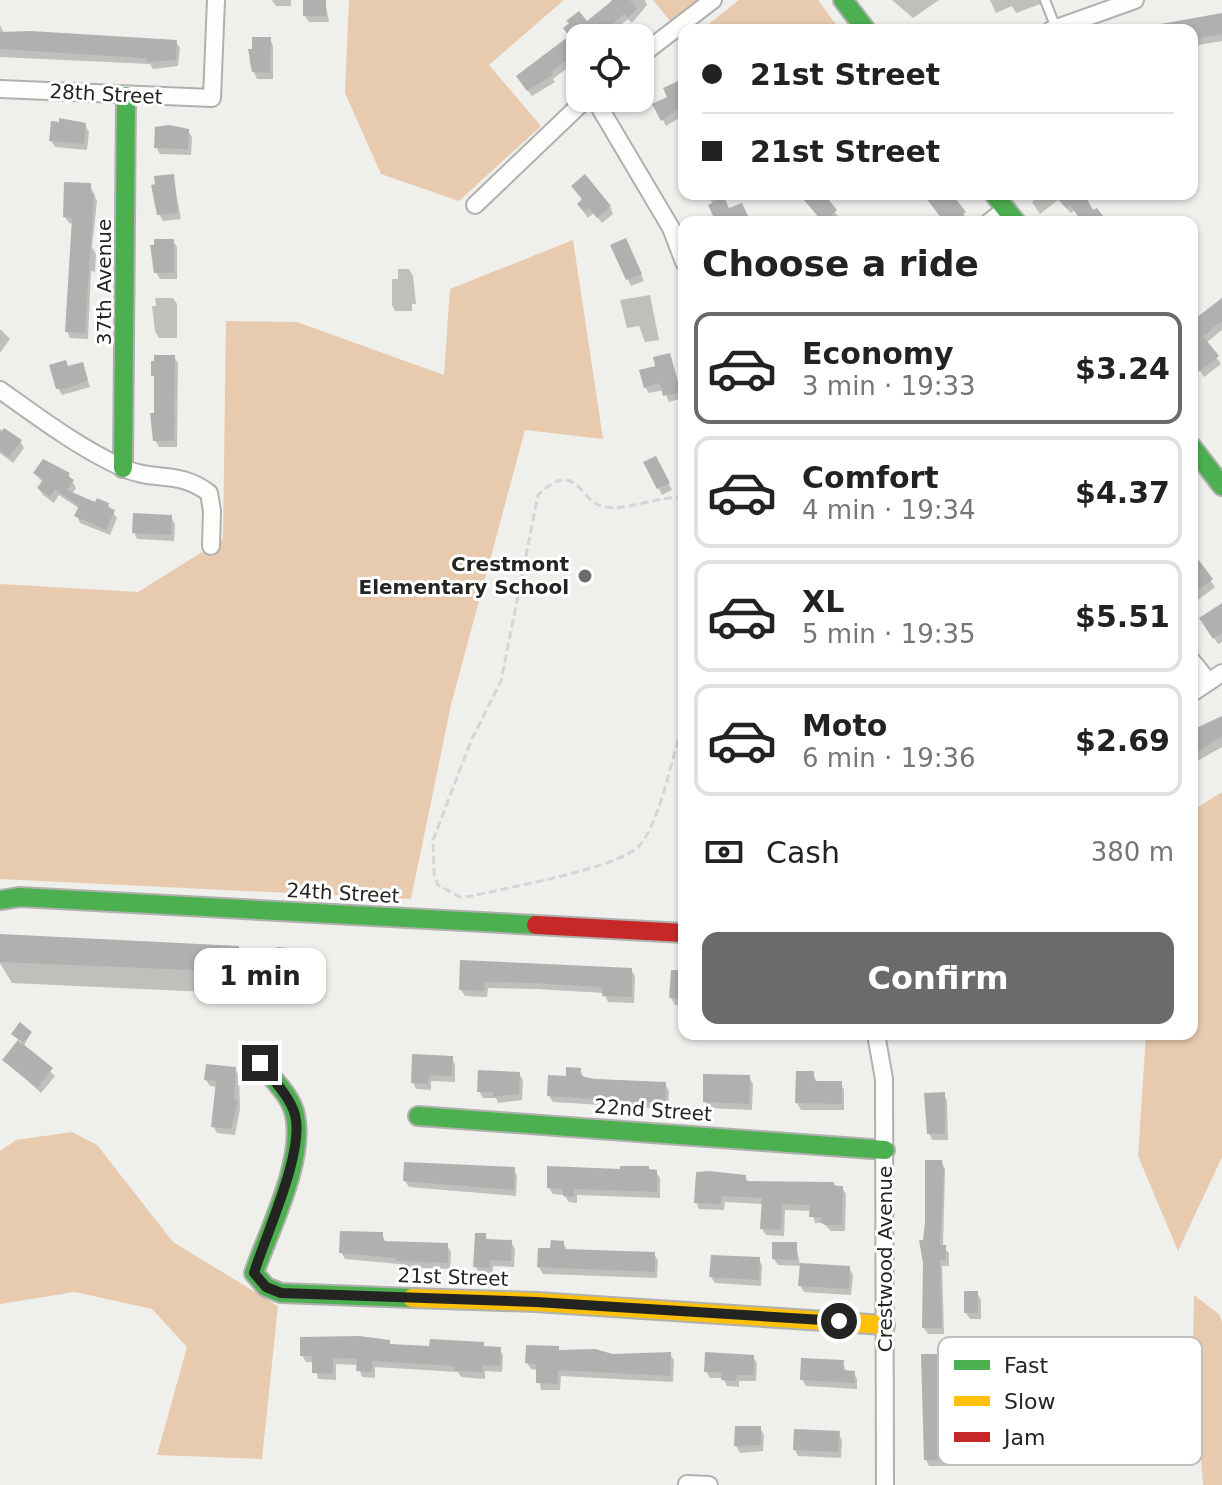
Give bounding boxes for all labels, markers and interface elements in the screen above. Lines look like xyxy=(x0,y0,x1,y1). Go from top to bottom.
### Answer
map controls xyxy=(566,24,654,112)
button: locate xyxy=(566,24,654,112)
text: 21st Street xyxy=(750,57,940,92)
street label: 28th Street xyxy=(49,79,163,109)
text: 21st Street xyxy=(750,134,940,169)
street label: 37th Avenue xyxy=(92,219,116,345)
text: Choose a ride xyxy=(702,243,979,284)
icon: car xyxy=(706,332,778,404)
text: Economy xyxy=(802,336,954,371)
text: $3.24 xyxy=(1075,351,1170,386)
text: 3 min · 19:33 xyxy=(802,371,976,401)
icon: car xyxy=(706,456,778,528)
text: Comfort xyxy=(802,460,939,495)
text: $4.37 xyxy=(1075,475,1170,510)
text: 4 min · 19:34 xyxy=(802,495,976,525)
place label: Crestmont Elementary School xyxy=(359,552,569,599)
marker: Crestmont Elementary School xyxy=(576,567,594,585)
icon: car xyxy=(706,580,778,652)
text: XL xyxy=(802,584,844,619)
text: $5.51 xyxy=(1075,599,1170,634)
text: 5 min · 19:35 xyxy=(802,619,976,649)
icon: car xyxy=(706,704,778,776)
text: Moto xyxy=(802,708,887,743)
text: $2.69 xyxy=(1075,723,1170,758)
text: 6 min · 19:36 xyxy=(802,743,976,773)
icon: cash xyxy=(702,830,746,874)
text: Cash xyxy=(766,835,840,870)
text: 380 m xyxy=(1091,837,1174,867)
street label: 24th Street xyxy=(286,878,400,908)
button: Confirm xyxy=(702,932,1174,1024)
callout: 1 min xyxy=(194,947,326,1003)
text: 1 min xyxy=(219,961,301,991)
route end xyxy=(242,1045,278,1081)
street label: 22nd Street xyxy=(593,1094,713,1126)
street label: Crestwood Avenue xyxy=(873,1166,897,1352)
street label: 21st Street xyxy=(397,1263,509,1291)
route start xyxy=(821,1303,857,1339)
legend xyxy=(938,1337,1202,1465)
text: Fast xyxy=(1004,1353,1049,1378)
text: Slow xyxy=(1004,1389,1056,1414)
text: Jam xyxy=(1002,1425,1045,1450)

